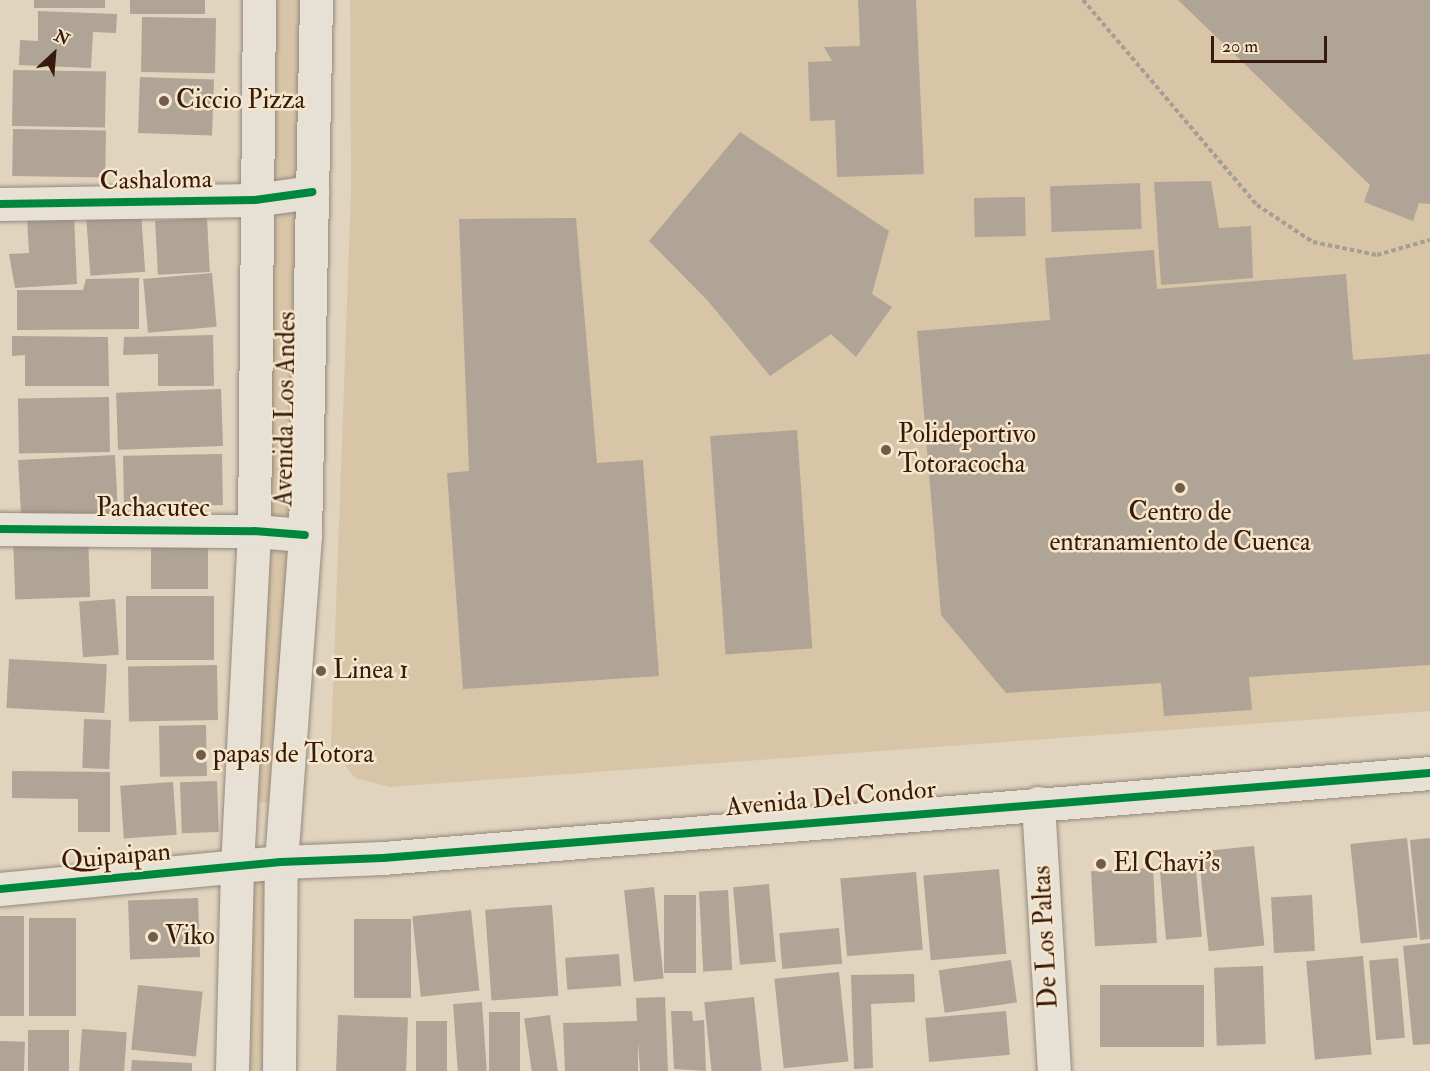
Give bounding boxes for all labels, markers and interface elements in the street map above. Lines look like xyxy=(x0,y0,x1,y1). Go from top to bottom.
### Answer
north arrow xyxy=(24,24,84,84)
scale bar xyxy=(1214,24,1330,62)
text: N xyxy=(51,26,73,50)
text: 20 m xyxy=(1222,35,1258,58)
place label: Ciccio Pizza xyxy=(176,85,305,117)
marker: Ciccio Pizza xyxy=(157,94,171,108)
street label: Cashaloma xyxy=(99,164,213,198)
street label: Avenida Los Andes xyxy=(269,311,303,507)
place label: Polideportivo Totoracocha xyxy=(898,419,1036,480)
marker: Polideportivo Totoracocha xyxy=(879,443,893,457)
marker: Centro de entranamiento de Cuenca xyxy=(1173,481,1187,495)
street label: Pachacutec xyxy=(96,493,210,525)
place label: Centro de entranamiento de Cuenca xyxy=(1049,497,1311,558)
place label: Linea 1 xyxy=(333,655,408,687)
marker: Linea 1 xyxy=(314,664,328,678)
place label: papas de Totora xyxy=(213,739,374,771)
marker: papas de Totora xyxy=(194,748,208,762)
street label: Avenida Del Condor xyxy=(725,774,937,824)
street label: Quipaipan xyxy=(60,837,172,877)
place label: El Chavi's xyxy=(1113,848,1220,880)
marker: El Chavi's xyxy=(1094,857,1108,871)
street label: De Los Paltas xyxy=(1027,865,1065,1009)
place label: Viko xyxy=(165,921,215,953)
marker: Viko xyxy=(146,930,160,944)

